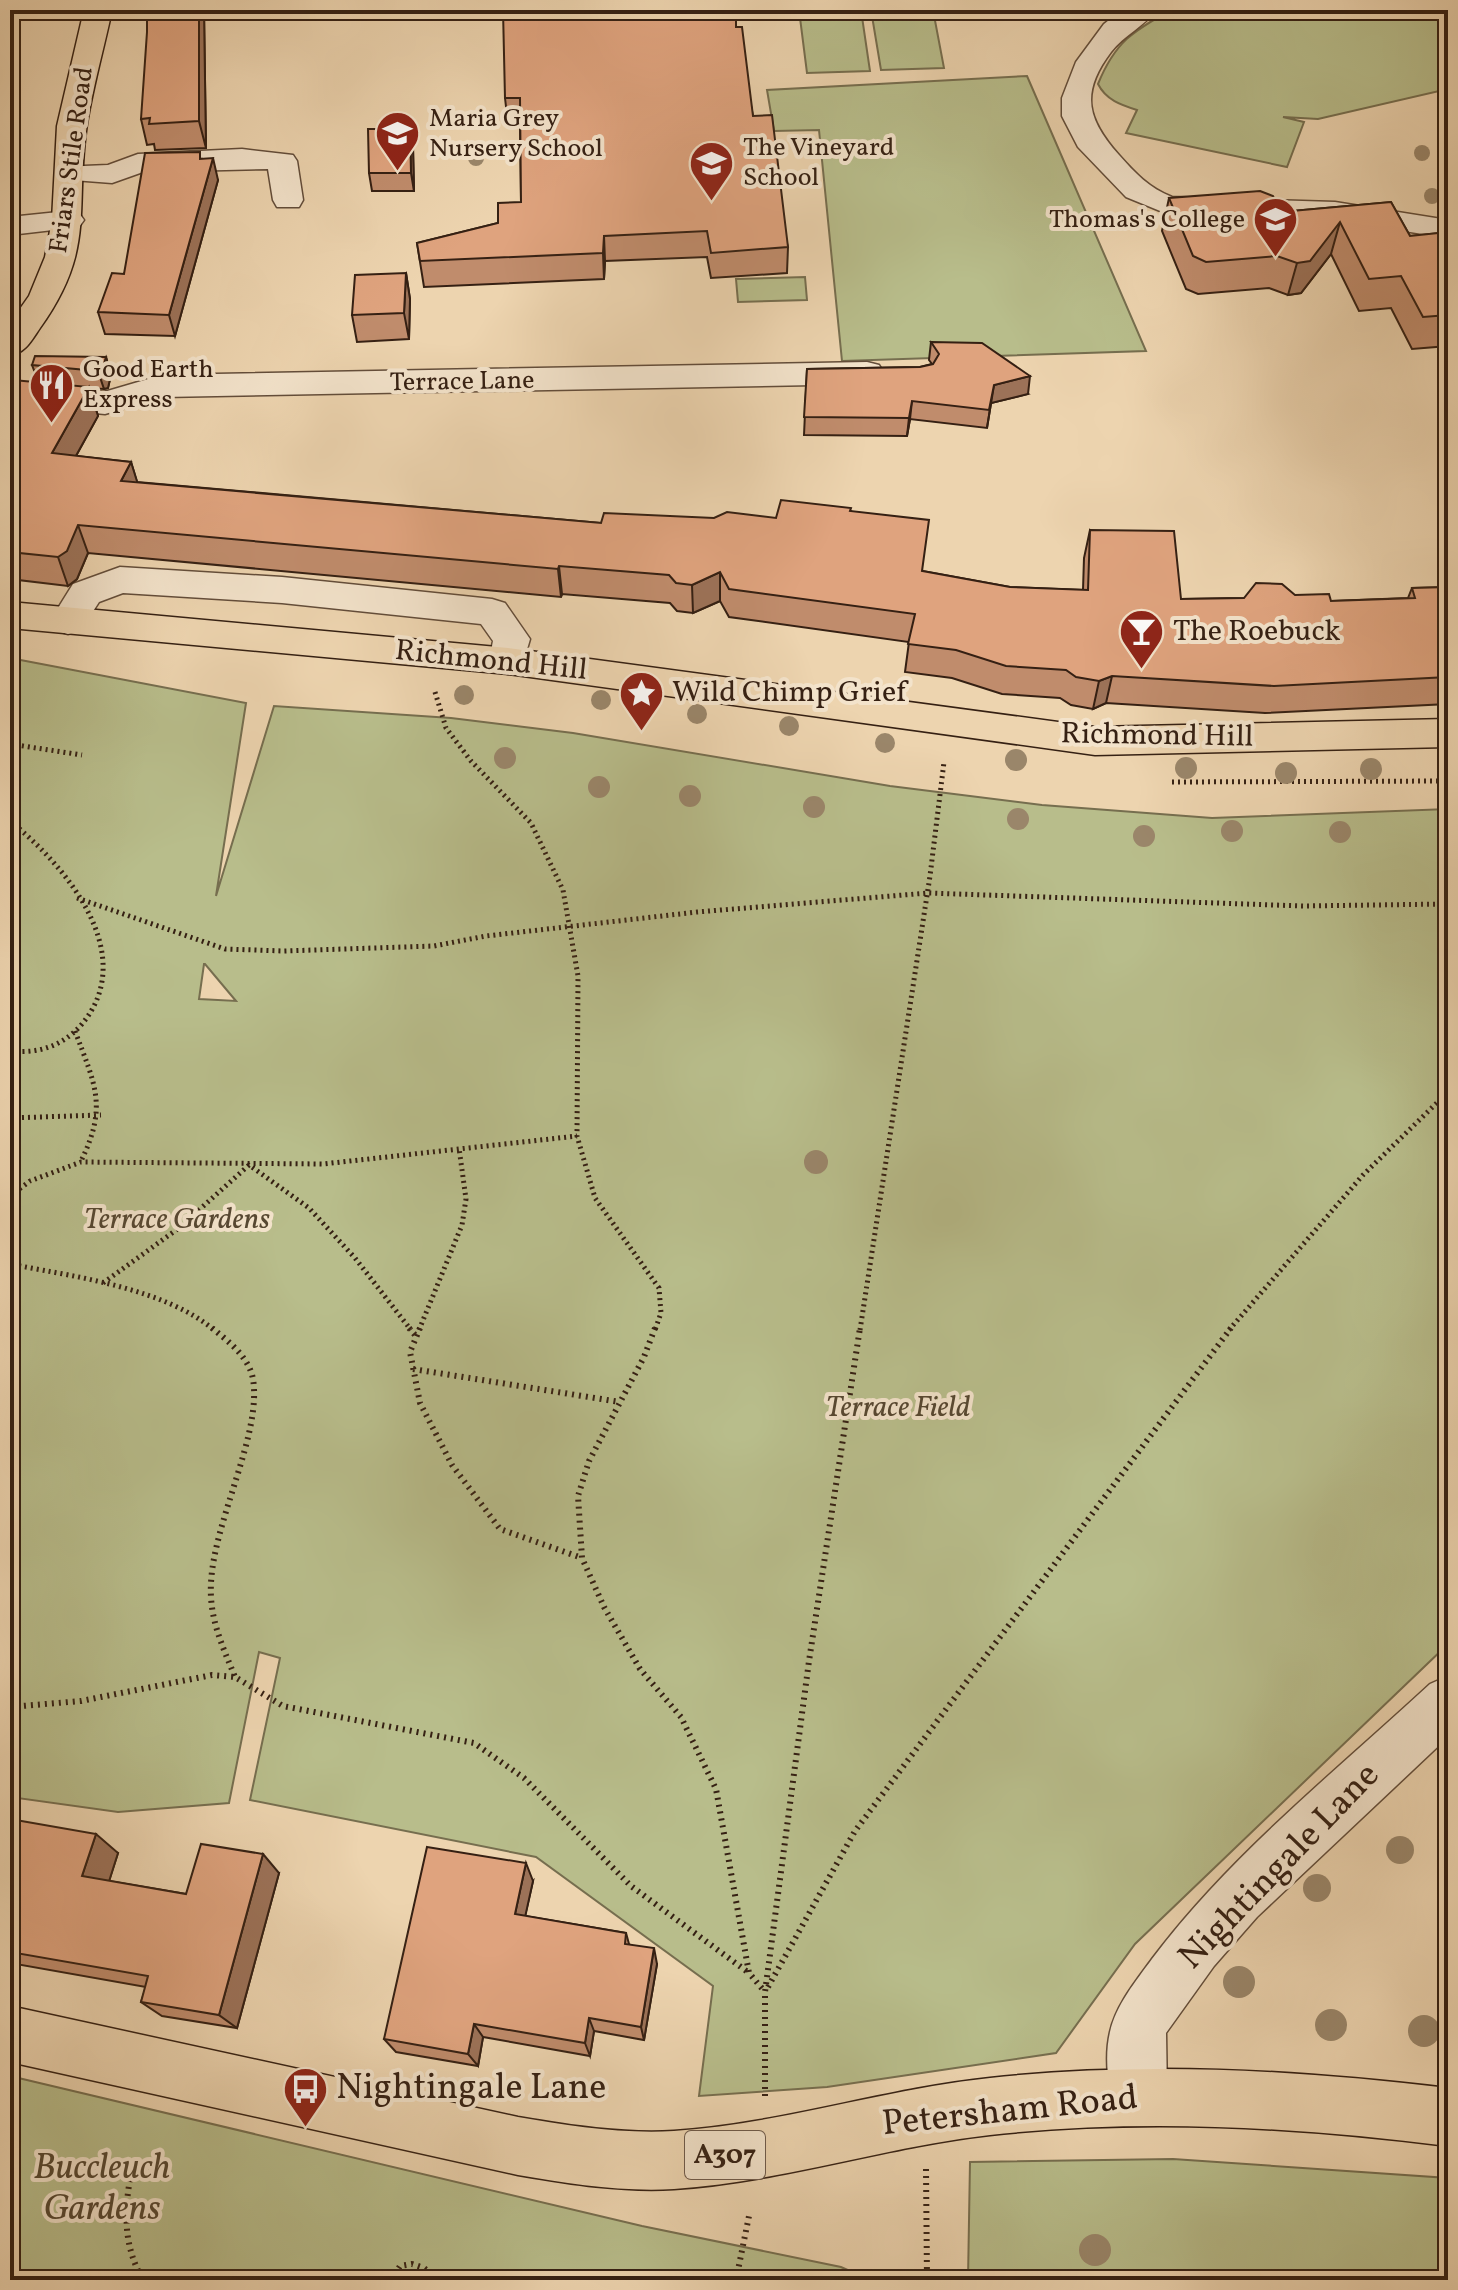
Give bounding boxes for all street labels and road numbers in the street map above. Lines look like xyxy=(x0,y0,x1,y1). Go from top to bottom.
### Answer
street label: Friars Stile Road xyxy=(41,64,103,256)
street label: Terrace Lane xyxy=(389,363,535,401)
street label: Richmond Hill xyxy=(393,630,589,692)
street label: Richmond Hill xyxy=(1060,713,1254,759)
street label: Nightingale Lane xyxy=(1168,1752,1392,1982)
street label: Petersham Road xyxy=(880,2074,1140,2150)
road number: A307 xyxy=(685,2131,765,2179)

